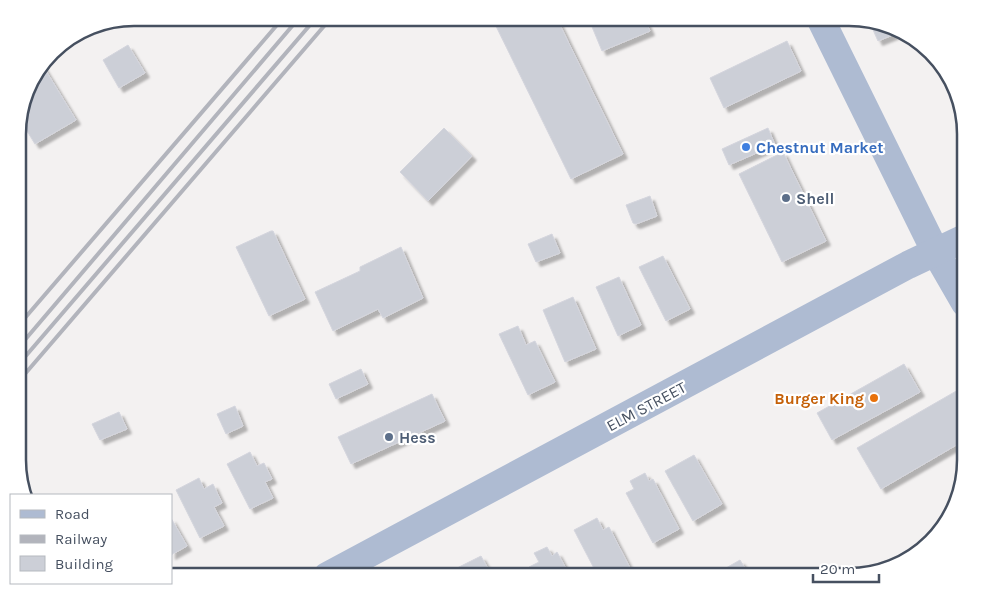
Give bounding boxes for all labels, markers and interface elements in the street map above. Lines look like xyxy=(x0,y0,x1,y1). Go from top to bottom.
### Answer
place label: Chestnut Market xyxy=(756,138,884,157)
marker: Chestnut Market xyxy=(740,141,752,153)
place label: Shell xyxy=(796,189,834,208)
marker: Shell xyxy=(780,192,792,204)
street label: ELM STREET xyxy=(603,378,689,435)
place label: Burger King xyxy=(774,389,864,408)
marker: Burger King xyxy=(868,392,880,404)
place label: Hess xyxy=(399,428,436,447)
marker: Hess xyxy=(383,431,395,443)
legend xyxy=(10,494,172,584)
text: Road xyxy=(55,505,90,523)
text: Railway xyxy=(55,530,107,548)
scale bar xyxy=(813,552,879,584)
text: Building xyxy=(55,555,113,573)
text: 20 m xyxy=(820,560,855,578)

